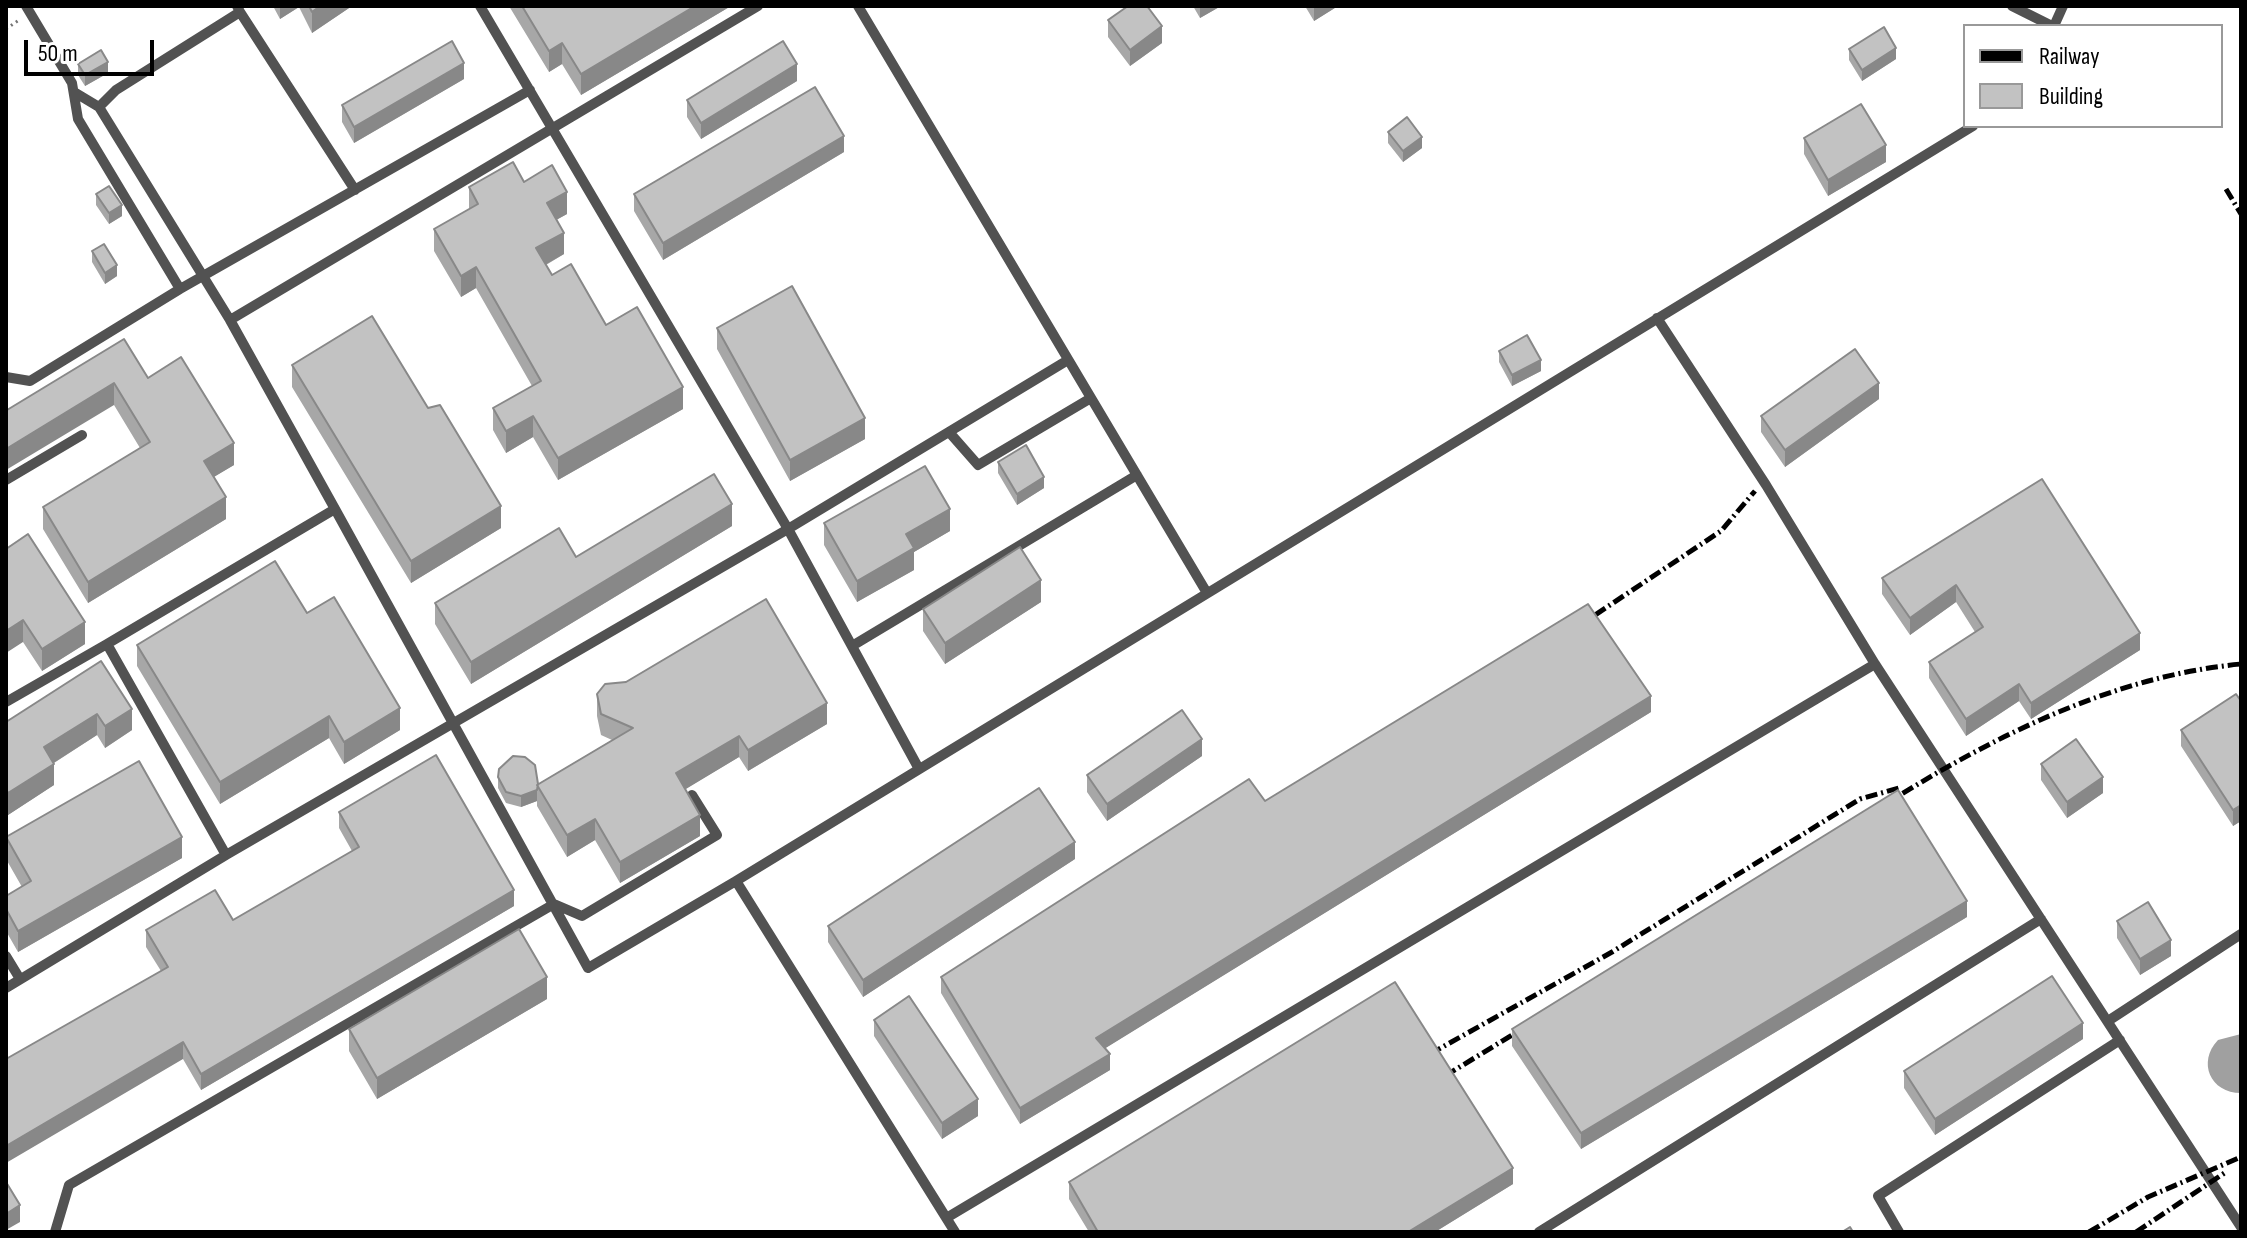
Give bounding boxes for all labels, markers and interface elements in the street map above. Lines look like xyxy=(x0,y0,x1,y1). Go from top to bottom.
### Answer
scale bar xyxy=(28,24,158,74)
legend xyxy=(1963,24,2223,128)
text: 50 m xyxy=(38,39,78,68)
text: Railway xyxy=(2039,42,2099,71)
text: Building xyxy=(2039,82,2103,111)

